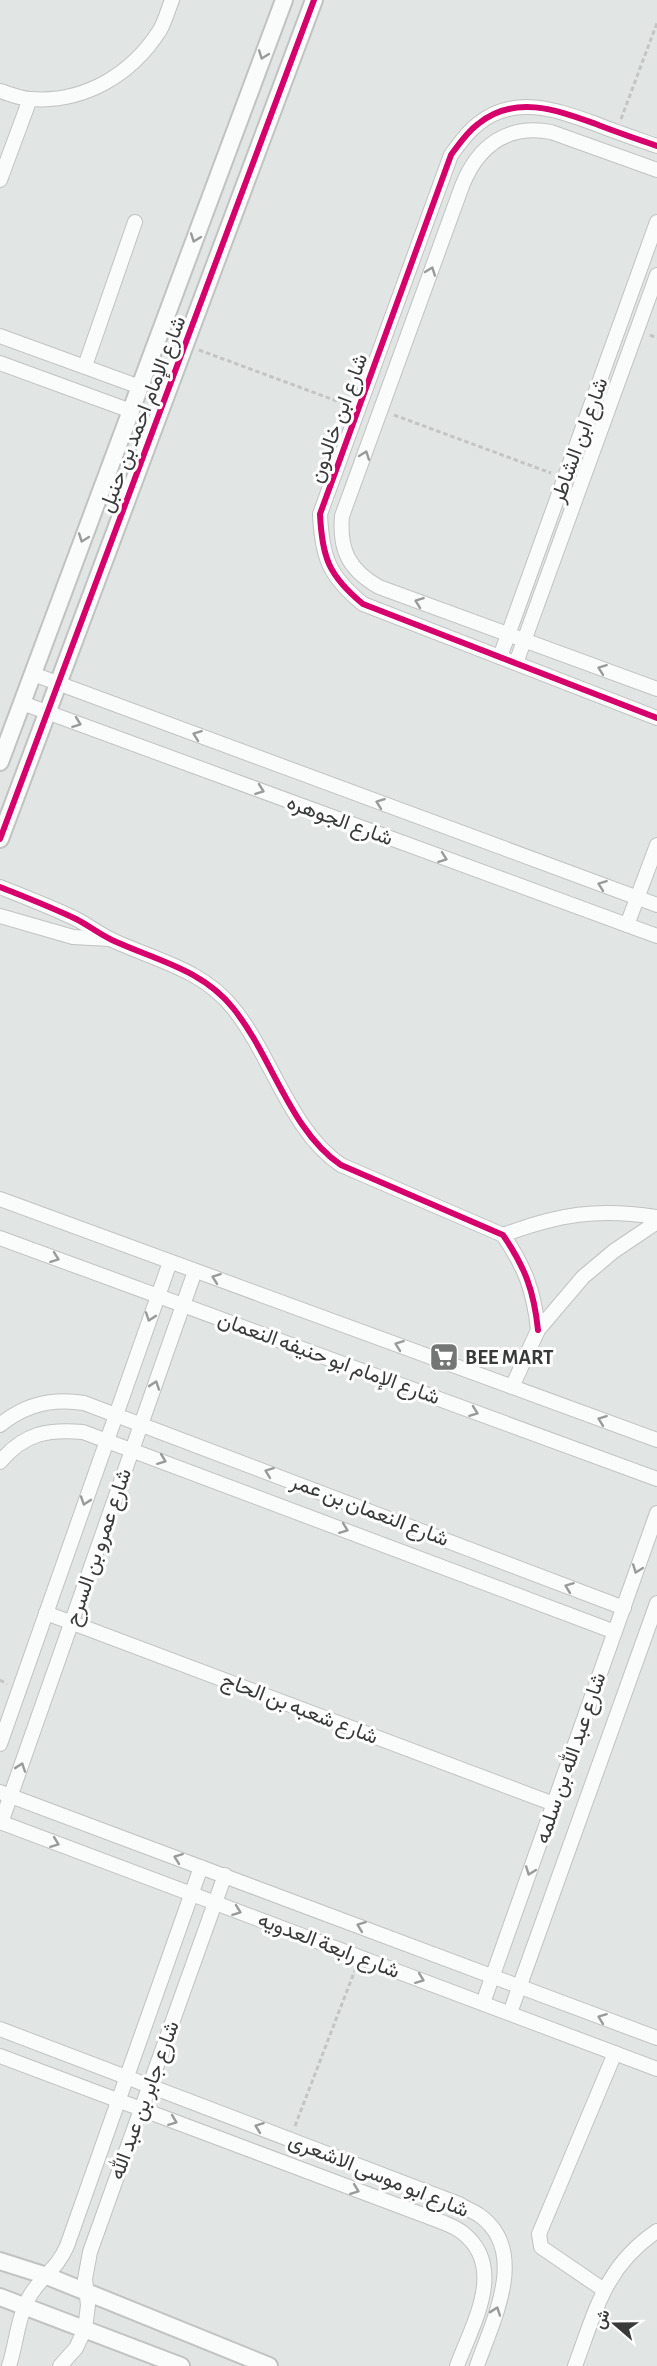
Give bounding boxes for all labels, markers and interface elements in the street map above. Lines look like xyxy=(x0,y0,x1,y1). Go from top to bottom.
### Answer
one-way arrow xyxy=(258,49,270,60)
one-way arrow xyxy=(190,231,202,242)
one-way arrow xyxy=(424,266,437,277)
street label: شارع الإمام احمد بن حنبل xyxy=(95,313,192,516)
street label: شارع ابن خالدون xyxy=(305,351,374,487)
street label: شارع ابن الشاطر xyxy=(547,375,615,507)
one-way arrow xyxy=(357,450,370,460)
one-way arrow xyxy=(78,533,91,543)
one-way arrow xyxy=(414,596,425,609)
one-way arrow xyxy=(597,663,608,676)
one-way arrow xyxy=(71,716,82,729)
one-way arrow xyxy=(192,730,203,742)
one-way arrow xyxy=(254,783,265,796)
street label: شارع الجوهره xyxy=(283,792,396,852)
one-way arrow xyxy=(375,797,386,810)
one-way arrow xyxy=(437,850,448,863)
one-way arrow xyxy=(597,880,608,893)
one-way arrow xyxy=(49,1250,60,1263)
one-way arrow xyxy=(211,1273,222,1286)
street label: شارع الإمام ابو حنيفه النعمان xyxy=(214,1309,443,1411)
one-way arrow xyxy=(145,1311,158,1322)
one-way arrow xyxy=(394,1340,405,1353)
supermarket icon: BEE MART xyxy=(428,1341,460,1373)
place label: BEE MART xyxy=(465,1347,554,1368)
one-way arrow xyxy=(148,1380,161,1391)
one-way arrow xyxy=(468,1405,479,1417)
one-way arrow xyxy=(597,1414,608,1427)
one-way arrow xyxy=(156,1453,166,1466)
street label: شارع عمرو بن السرح xyxy=(62,1466,138,1630)
one-way arrow xyxy=(264,1467,275,1479)
street label: شارع النعمان بن عمر xyxy=(286,1470,451,1553)
one-way arrow xyxy=(80,1495,93,1506)
one-way arrow xyxy=(338,1522,349,1535)
one-way arrow xyxy=(632,1563,645,1573)
one-way arrow xyxy=(564,1582,575,1594)
street label: شارع شعبه بن الحاج xyxy=(218,1669,381,1751)
street label: شارع عبد الله بن سلمه xyxy=(528,1669,612,1847)
one-way arrow xyxy=(13,1763,26,1773)
one-way arrow xyxy=(49,1835,60,1848)
one-way arrow xyxy=(173,1853,184,1865)
one-way arrow xyxy=(525,1865,538,1876)
one-way arrow xyxy=(231,1904,242,1916)
street label: شارع رابعة العدويه xyxy=(254,1909,402,1985)
one-way arrow xyxy=(356,1921,367,1934)
one-way arrow xyxy=(414,1972,425,1985)
one-way arrow xyxy=(598,2012,608,2025)
street label: شارع جابر بن عبد الله xyxy=(103,2017,186,2183)
one-way arrow xyxy=(167,2114,177,2127)
one-way arrow xyxy=(255,2122,265,2135)
street label: شارع ابو موسى الاشعرى xyxy=(285,2130,472,2224)
one-way arrow xyxy=(349,2182,360,2195)
north arrow xyxy=(585,2294,645,2354)
one-way arrow xyxy=(488,2306,501,2317)
text: ش xyxy=(591,2307,614,2331)

